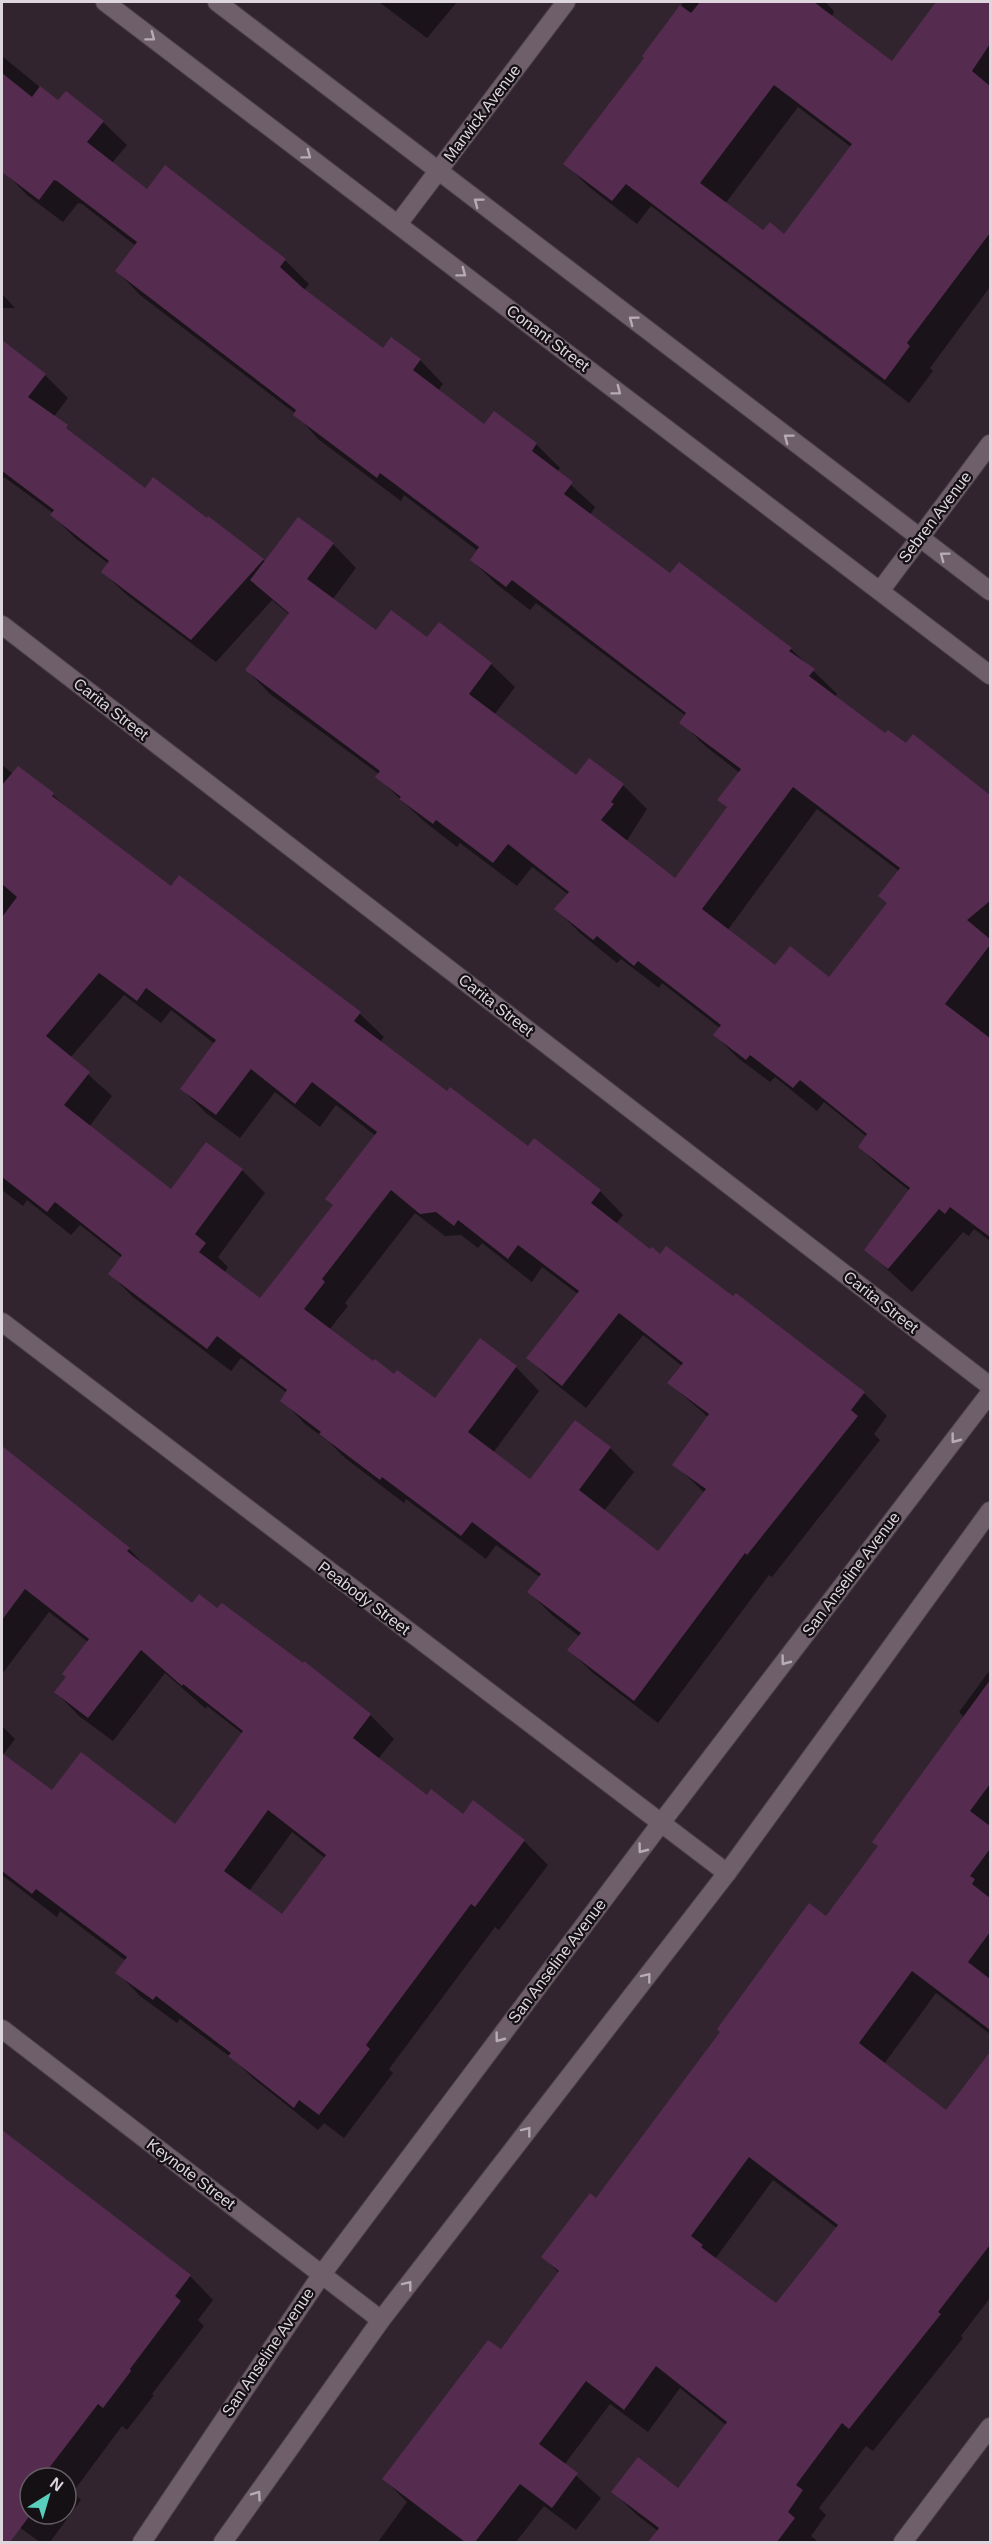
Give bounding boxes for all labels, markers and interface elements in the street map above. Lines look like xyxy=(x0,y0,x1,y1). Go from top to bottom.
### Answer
one-way arrow xyxy=(145,30,156,41)
street label: Marwick Avenue xyxy=(440,61,524,165)
one-way arrow xyxy=(300,147,311,158)
one-way arrow xyxy=(474,198,485,209)
one-way arrow xyxy=(456,265,467,276)
street label: Conant Street xyxy=(503,302,593,375)
one-way arrow xyxy=(629,316,640,327)
one-way arrow xyxy=(611,383,622,394)
one-way arrow xyxy=(784,434,795,445)
street label: Sebren Avenue xyxy=(895,468,975,566)
one-way arrow xyxy=(940,552,951,563)
street label: Carita Street xyxy=(70,675,152,744)
street label: Carita Street xyxy=(455,971,537,1040)
street label: Carita Street xyxy=(840,1268,922,1337)
one-way arrow xyxy=(951,1432,962,1443)
street label: San Anseline Avenue xyxy=(799,1509,903,1639)
street label: Peabody Street xyxy=(315,1558,414,1638)
one-way arrow xyxy=(782,1654,793,1665)
one-way arrow xyxy=(638,1842,649,1853)
street label: San Anseline Avenue xyxy=(505,1896,609,2026)
one-way arrow xyxy=(639,1973,650,1984)
one-way arrow xyxy=(495,2032,506,2043)
one-way arrow xyxy=(520,2127,531,2138)
street label: Keynote Street xyxy=(144,2135,239,2213)
one-way arrow xyxy=(400,2281,411,2292)
street label: San Anseline Avenue xyxy=(219,2285,317,2419)
north arrow xyxy=(18,2466,78,2526)
text: N xyxy=(47,2474,66,2495)
one-way arrow xyxy=(250,2490,261,2501)

